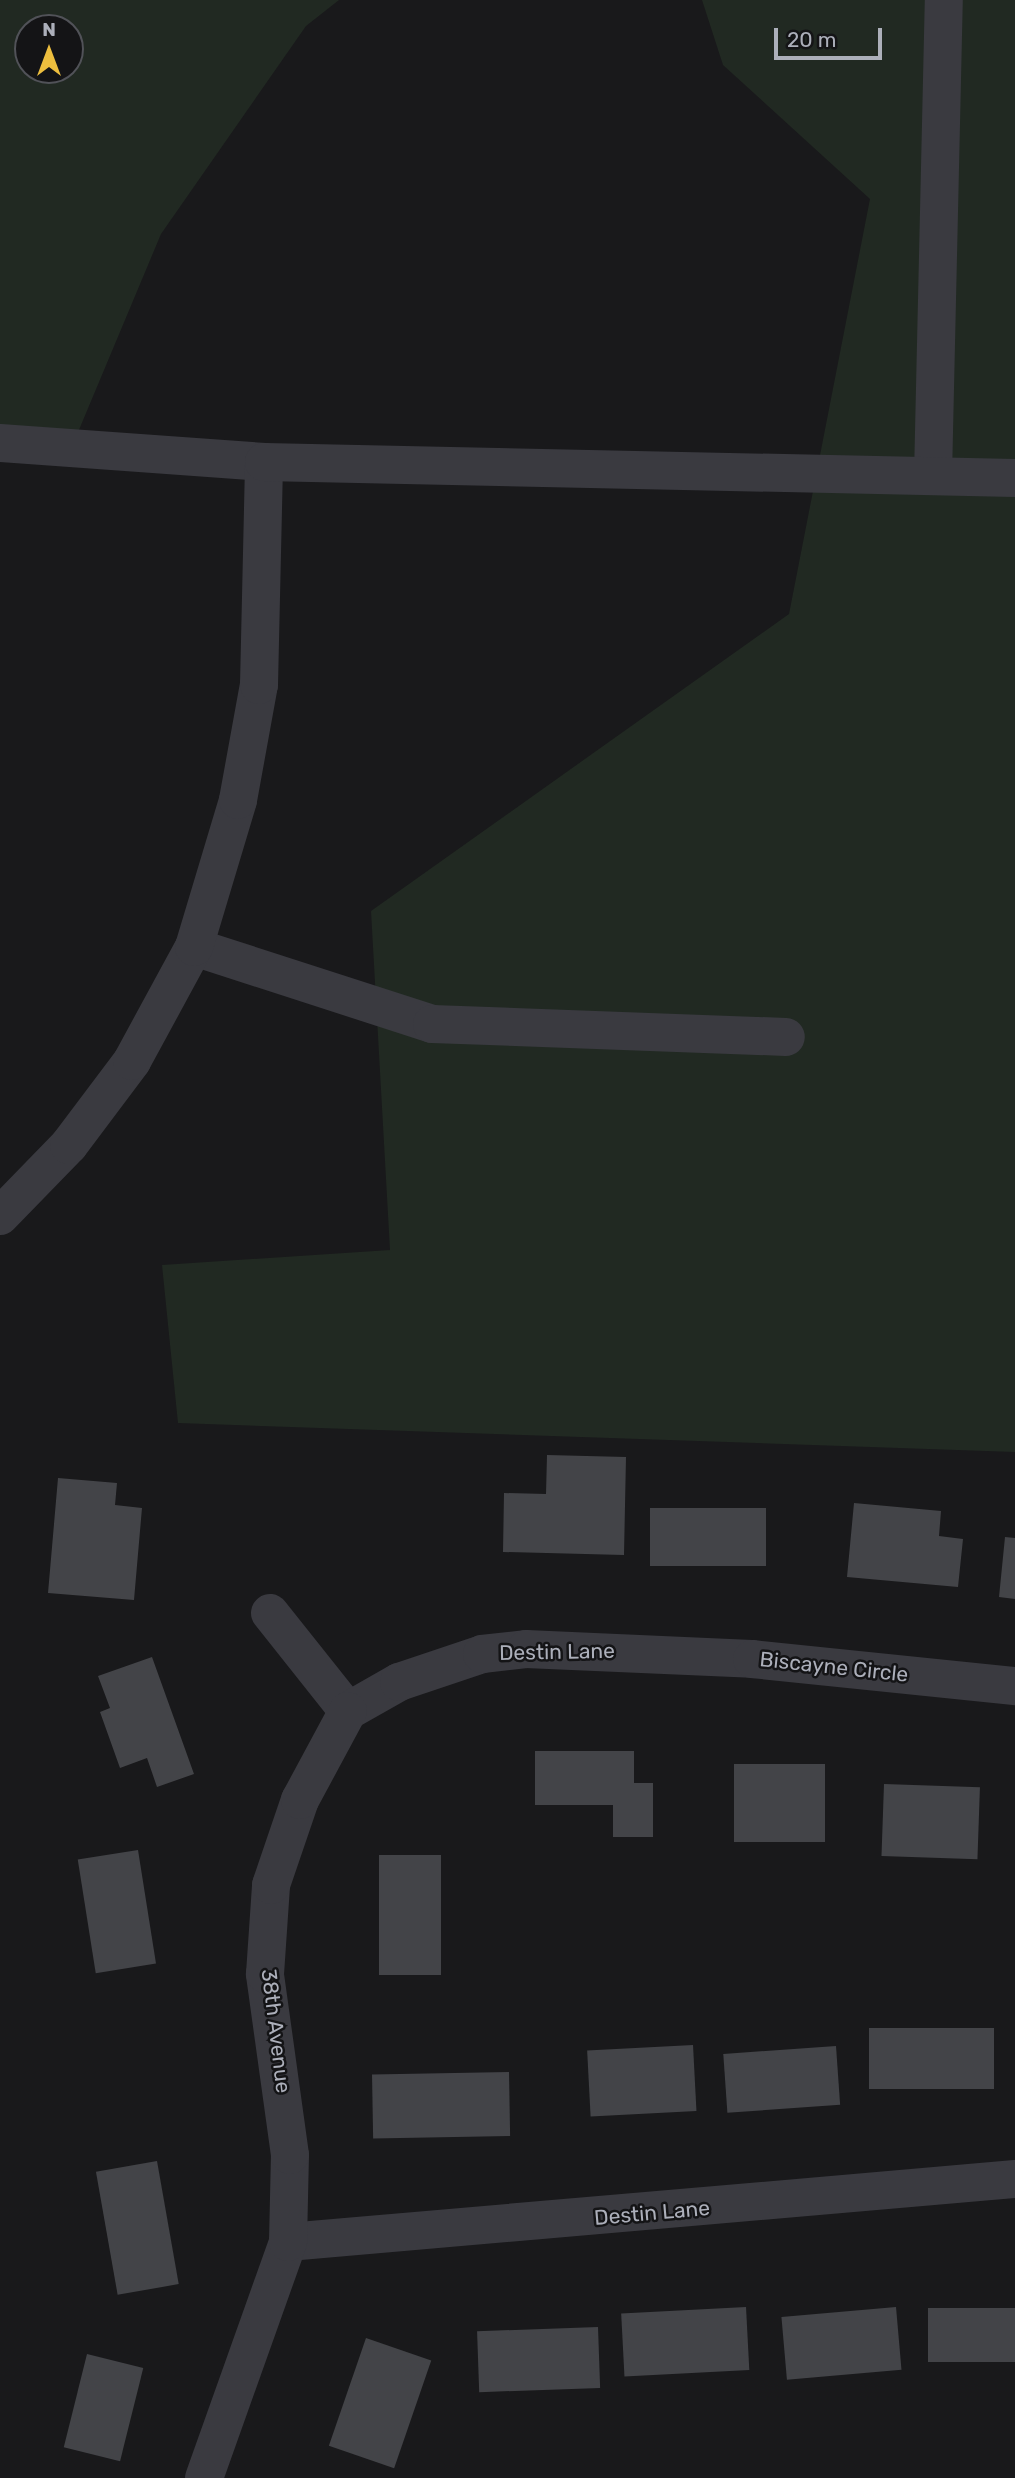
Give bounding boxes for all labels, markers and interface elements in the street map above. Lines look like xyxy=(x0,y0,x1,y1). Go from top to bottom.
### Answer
north arrow xyxy=(14,14,84,84)
scale bar xyxy=(777,14,886,58)
text: N xyxy=(42,18,56,41)
text: 20 m xyxy=(787,27,836,52)
street label: Destin Lane xyxy=(499,1638,615,1666)
street label: Biscayne Circle xyxy=(758,1647,910,1687)
street label: 38th Avenue xyxy=(256,1967,296,2095)
street label: Destin Lane xyxy=(593,2195,711,2231)

